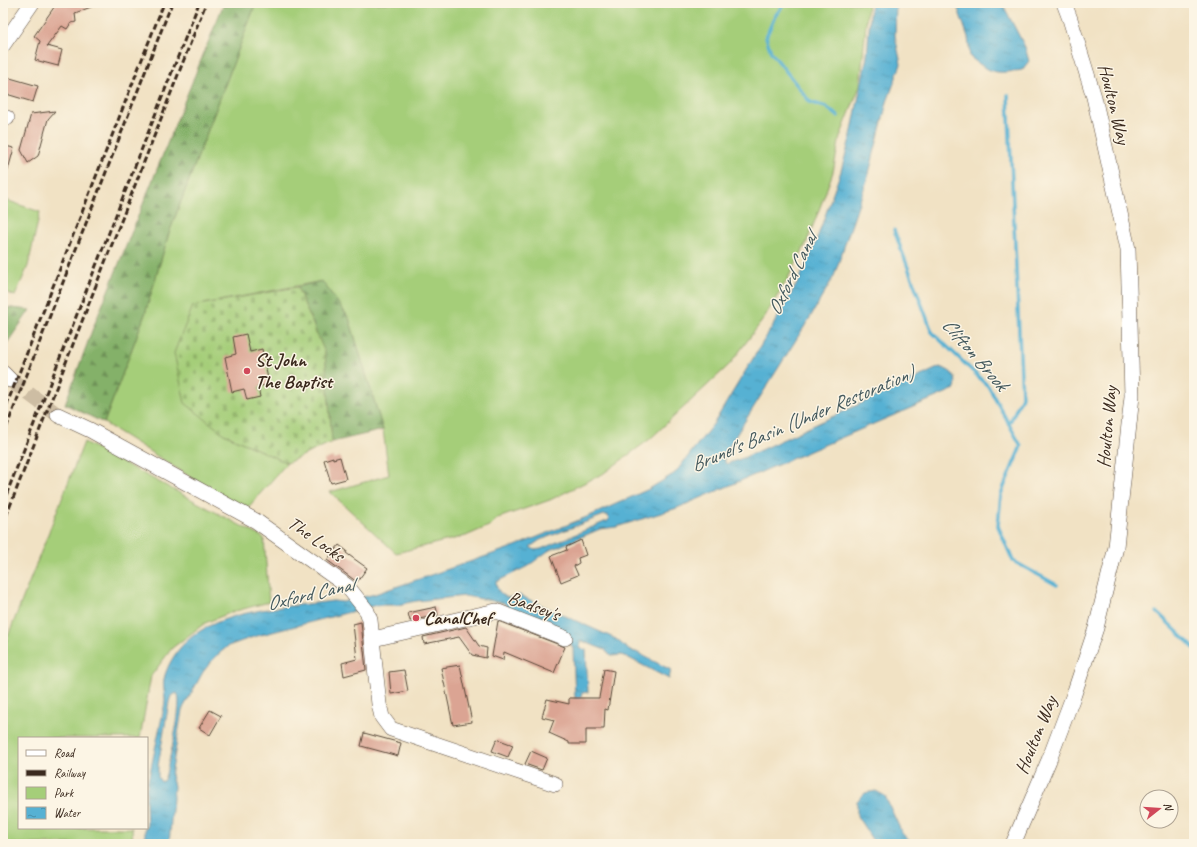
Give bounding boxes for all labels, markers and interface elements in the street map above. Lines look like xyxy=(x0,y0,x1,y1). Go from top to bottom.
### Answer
street label: Houlton Way xyxy=(1092,61,1136,148)
water label: Oxford Canal xyxy=(761,223,825,319)
water label: Clifton Brook xyxy=(937,313,1016,398)
place label: St John The Baptist xyxy=(255,348,335,394)
water label: Brunel's Basin (Under Restoration) xyxy=(687,359,921,477)
marker: St John The Baptist xyxy=(242,366,252,376)
street label: Houlton Way xyxy=(1091,384,1123,469)
street label: The Locks xyxy=(283,511,351,569)
water label: Oxford Canal xyxy=(264,570,362,616)
street label: Badsey's xyxy=(505,586,566,627)
place label: CanalChef xyxy=(424,606,496,630)
marker: CanalChef xyxy=(411,613,421,623)
street label: Houlton Way xyxy=(1010,691,1063,777)
legend xyxy=(18,737,148,829)
text: Road xyxy=(54,745,76,761)
text: Railway xyxy=(54,765,86,781)
text: Park xyxy=(54,785,75,801)
north arrow xyxy=(1139,789,1179,829)
text: N xyxy=(1161,801,1177,813)
text: Water xyxy=(54,805,82,821)

